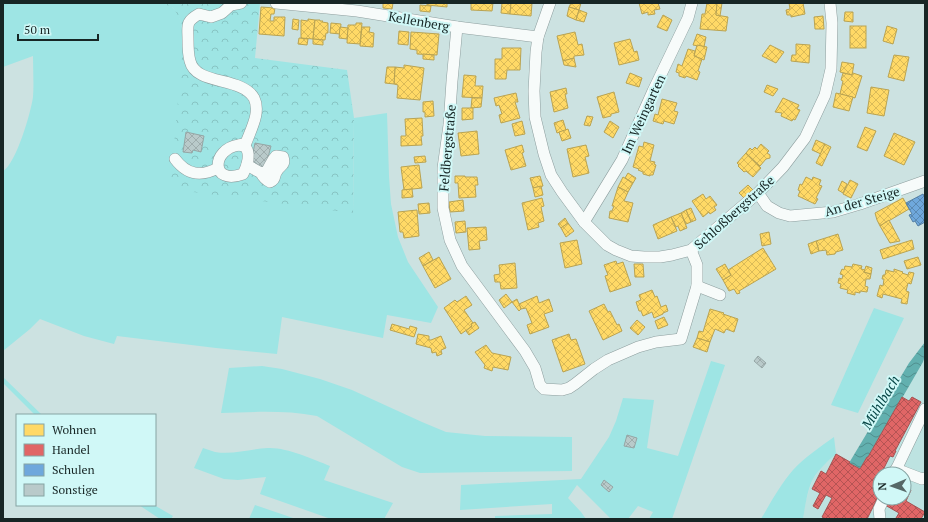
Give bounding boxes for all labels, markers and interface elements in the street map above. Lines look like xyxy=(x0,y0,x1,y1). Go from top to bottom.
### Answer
street label: Kellenberg xyxy=(387,7,451,35)
scale bar xyxy=(18,16,98,42)
text: 50 m xyxy=(24,22,51,37)
street label: Im Weingarten xyxy=(617,71,669,157)
street label: Feldbergstraße xyxy=(434,104,460,192)
street label: Schloßbergstraße xyxy=(690,171,778,253)
street label: An der Steige xyxy=(822,182,902,220)
water label: Mühlbach xyxy=(856,372,903,433)
legend xyxy=(16,414,156,506)
text: Wohnen xyxy=(52,422,96,437)
text: Handel xyxy=(52,442,91,457)
text: Schulen xyxy=(52,462,95,477)
north arrow xyxy=(872,466,912,506)
text: N xyxy=(875,481,889,491)
text: Sonstige xyxy=(52,482,98,497)

